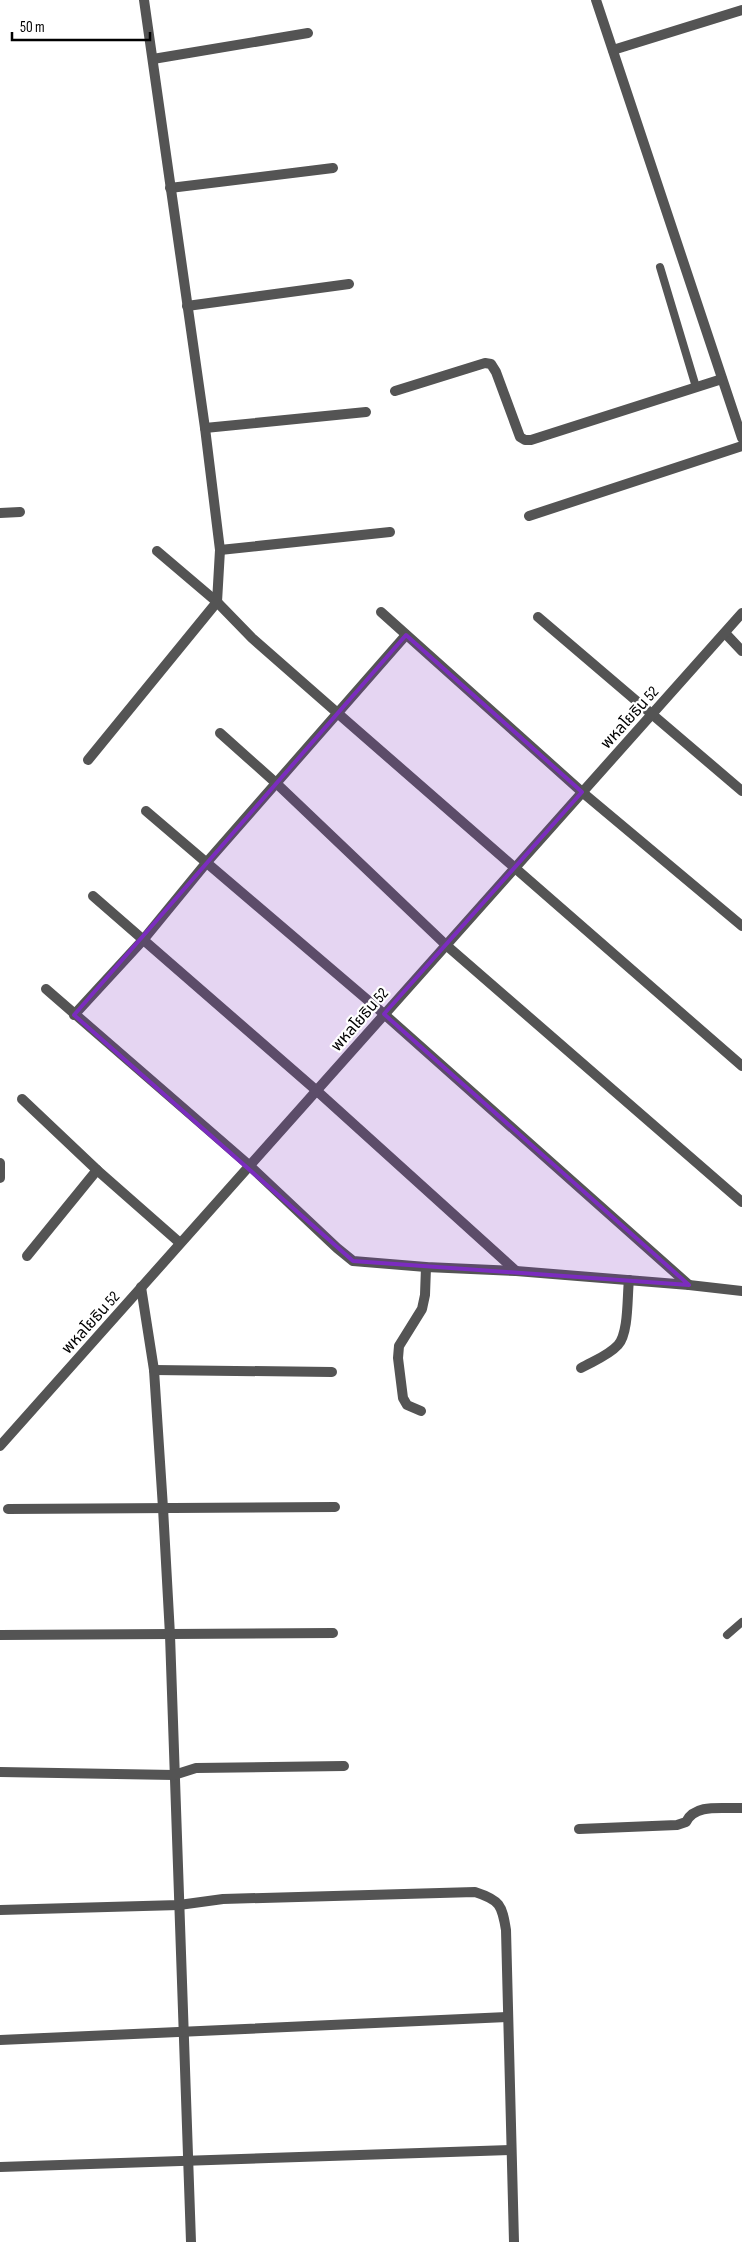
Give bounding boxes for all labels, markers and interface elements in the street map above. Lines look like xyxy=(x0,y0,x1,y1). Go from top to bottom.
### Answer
scale bar xyxy=(12,10,150,42)
text: 50 m xyxy=(20,18,45,37)
street label: พหลโยธิน 52 xyxy=(597,683,663,753)
street label: พหลโยธิน 52 xyxy=(327,984,393,1056)
street label: พหลโยธิน 52 xyxy=(58,1288,124,1358)

